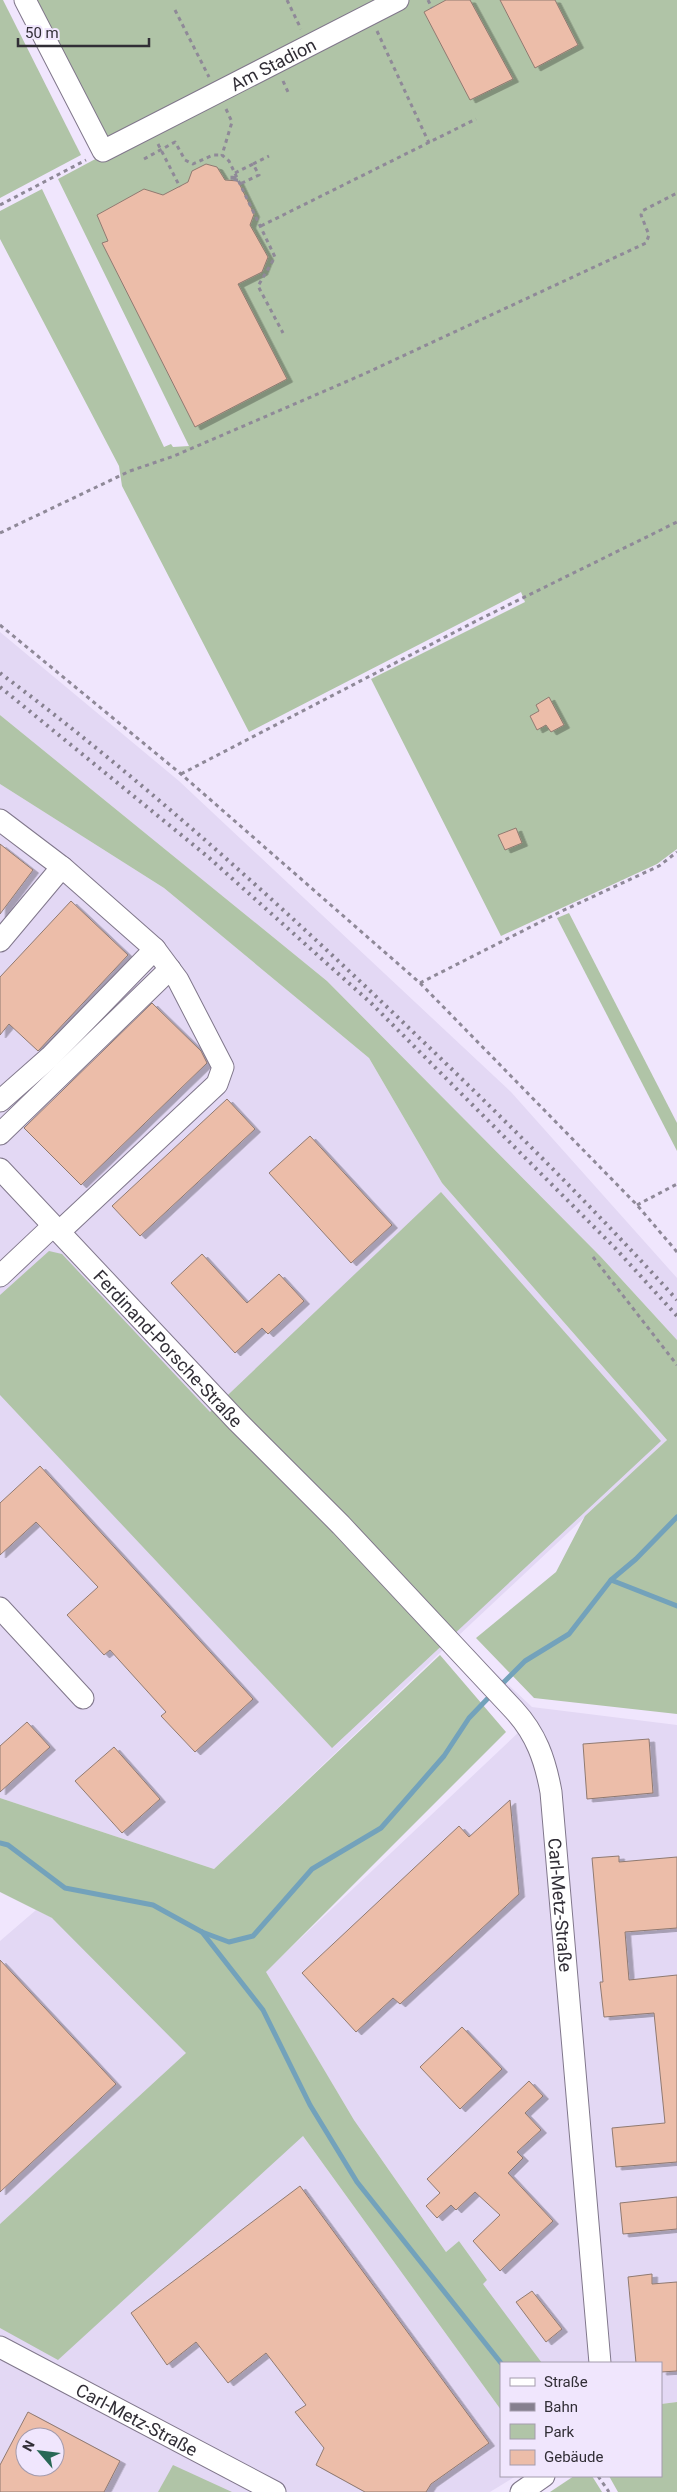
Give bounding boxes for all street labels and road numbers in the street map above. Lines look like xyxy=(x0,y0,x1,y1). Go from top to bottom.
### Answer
street label: Am Stadion xyxy=(227,33,319,95)
street label: Ferdinand-Porsche-Straße xyxy=(90,1265,247,1431)
street label: Carl-Metz-Straße xyxy=(544,1837,577,1973)
street label: Carl-Metz-Straße xyxy=(73,2379,201,2460)

